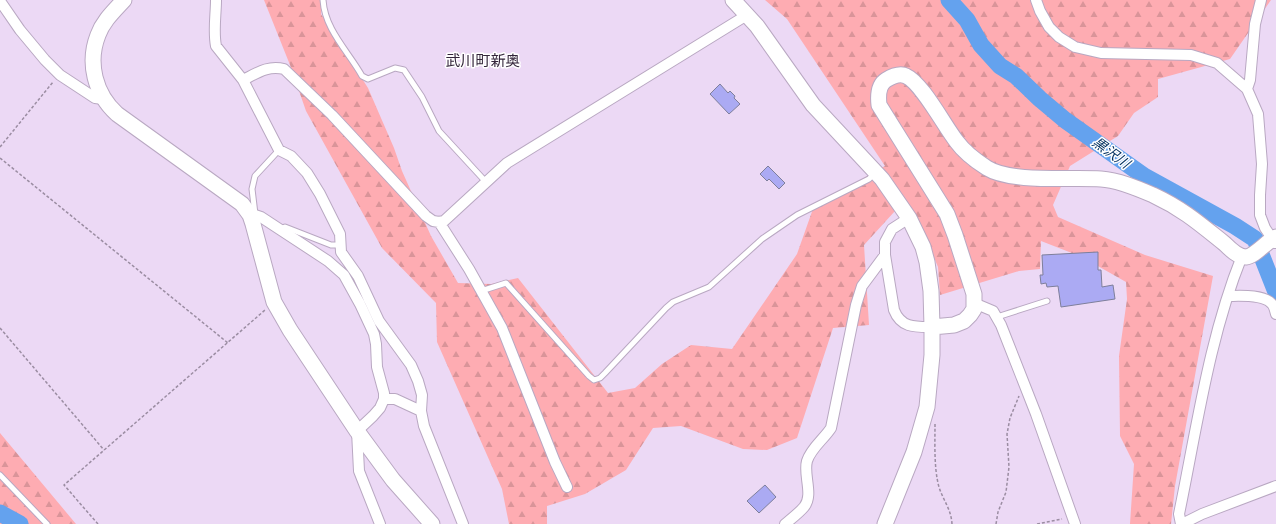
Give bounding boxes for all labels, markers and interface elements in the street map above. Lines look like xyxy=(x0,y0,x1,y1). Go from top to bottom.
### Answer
district label: 武川町新奥 xyxy=(445,52,521,70)
water label: 黒沢川 xyxy=(1089,134,1135,173)

